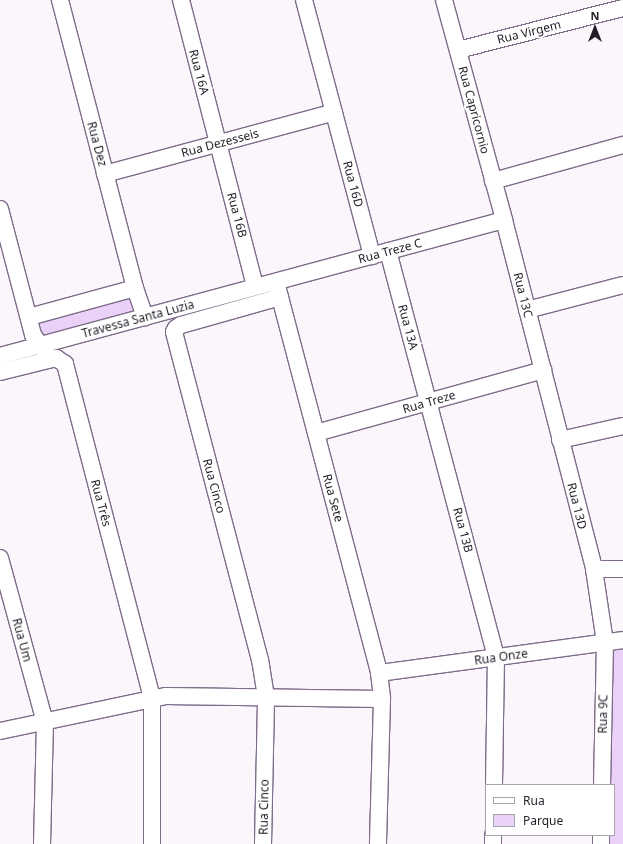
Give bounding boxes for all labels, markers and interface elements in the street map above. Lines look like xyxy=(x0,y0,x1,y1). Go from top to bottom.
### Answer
north arrow xyxy=(575,8,615,48)
text: N xyxy=(591,8,599,23)
street label: Rua Virgem xyxy=(496,17,562,47)
street label: Rua 16A xyxy=(186,48,212,96)
street label: Rua Capricornio xyxy=(455,65,493,155)
street label: Rua Dez xyxy=(84,120,110,168)
street label: Rua Dezesseis xyxy=(180,126,260,160)
street label: Rua 16D xyxy=(340,159,366,209)
street label: Rua 16B xyxy=(224,191,250,239)
street label: Rua Treze C xyxy=(357,236,423,266)
street label: Rua 13C xyxy=(510,271,536,319)
street label: Travessa Santa Luzia xyxy=(80,297,196,341)
street label: Rua 13A xyxy=(395,303,421,351)
street label: Rua Treze xyxy=(401,388,457,416)
street label: Rua Cinco xyxy=(200,457,228,515)
street label: Rua Sete xyxy=(320,472,346,524)
street label: Rua Três xyxy=(88,478,114,528)
street label: Rua 13D xyxy=(564,481,590,531)
street label: Rua 13B xyxy=(450,506,476,554)
street label: Rua Um xyxy=(9,617,35,663)
street label: Rua Onze xyxy=(473,646,529,668)
street label: Rua 9C xyxy=(595,694,611,734)
street label: Rua Cinco xyxy=(256,779,272,835)
legend xyxy=(485,784,615,836)
text: Rua xyxy=(523,792,545,809)
text: Parque xyxy=(523,812,563,829)

